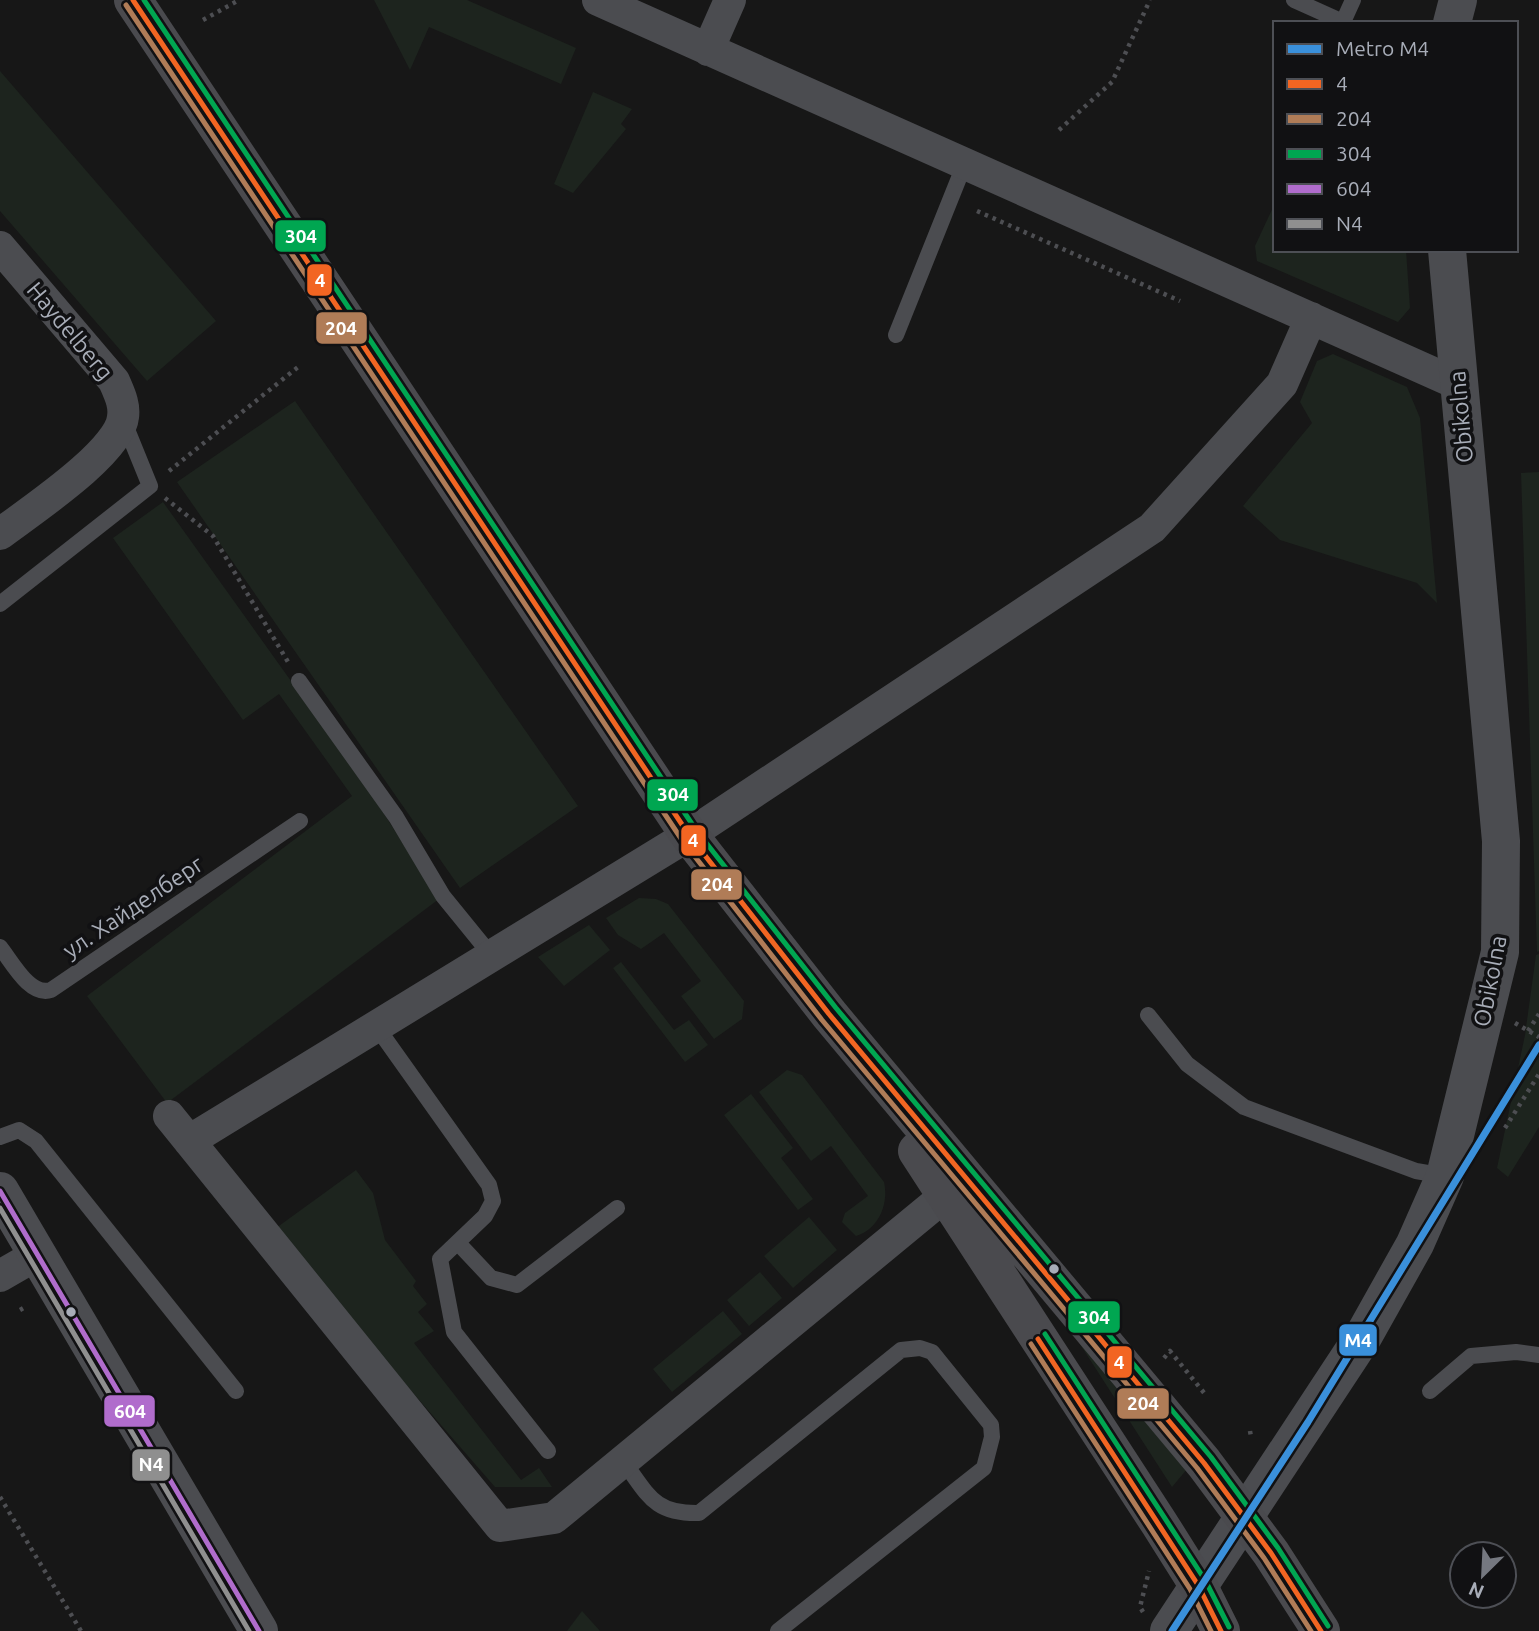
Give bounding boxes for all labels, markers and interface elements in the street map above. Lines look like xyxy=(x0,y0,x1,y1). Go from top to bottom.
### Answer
legend xyxy=(1273,21,1518,252)
text: Metro M4 xyxy=(1336,36,1429,60)
text: 4 xyxy=(1336,71,1348,95)
text: 204 xyxy=(1336,106,1372,130)
text: 304 xyxy=(1336,141,1372,165)
text: 604 xyxy=(1336,176,1372,200)
text: N4 xyxy=(1336,211,1363,235)
line badge: 304 xyxy=(274,219,327,253)
text: 304 xyxy=(285,225,317,247)
line badge: 4 xyxy=(306,263,333,297)
text: 4 xyxy=(315,269,326,291)
street label: Haydelberg xyxy=(23,277,118,384)
line badge: 204 xyxy=(315,311,368,345)
text: 204 xyxy=(325,317,357,339)
street label: Obikolna xyxy=(1444,370,1477,464)
line badge: 304 xyxy=(646,778,699,812)
text: 304 xyxy=(657,783,689,805)
line badge: 4 xyxy=(680,824,707,857)
text: 4 xyxy=(688,829,699,851)
street label: ул. Хайделберг xyxy=(58,851,207,963)
line badge: 204 xyxy=(690,868,743,901)
text: 204 xyxy=(701,873,733,895)
street label: Obikolna xyxy=(1468,933,1511,1029)
unlabelled marker xyxy=(1047,1262,1061,1276)
line badge: 304 xyxy=(1067,1300,1121,1334)
unlabelled marker xyxy=(64,1305,78,1319)
text: 304 xyxy=(1078,1306,1110,1328)
line badge: M4 xyxy=(1338,1323,1378,1357)
text: M4 xyxy=(1344,1329,1372,1351)
line badge: 4 xyxy=(1106,1345,1133,1379)
text: 4 xyxy=(1114,1351,1125,1373)
line badge: 204 xyxy=(1116,1387,1170,1420)
text: 204 xyxy=(1127,1392,1159,1414)
line badge: 604 xyxy=(103,1394,156,1428)
text: 604 xyxy=(114,1400,146,1422)
line badge: N4 xyxy=(131,1448,171,1482)
text: N4 xyxy=(139,1453,164,1475)
north arrow xyxy=(1448,1540,1518,1610)
text: N xyxy=(1465,1578,1487,1603)

